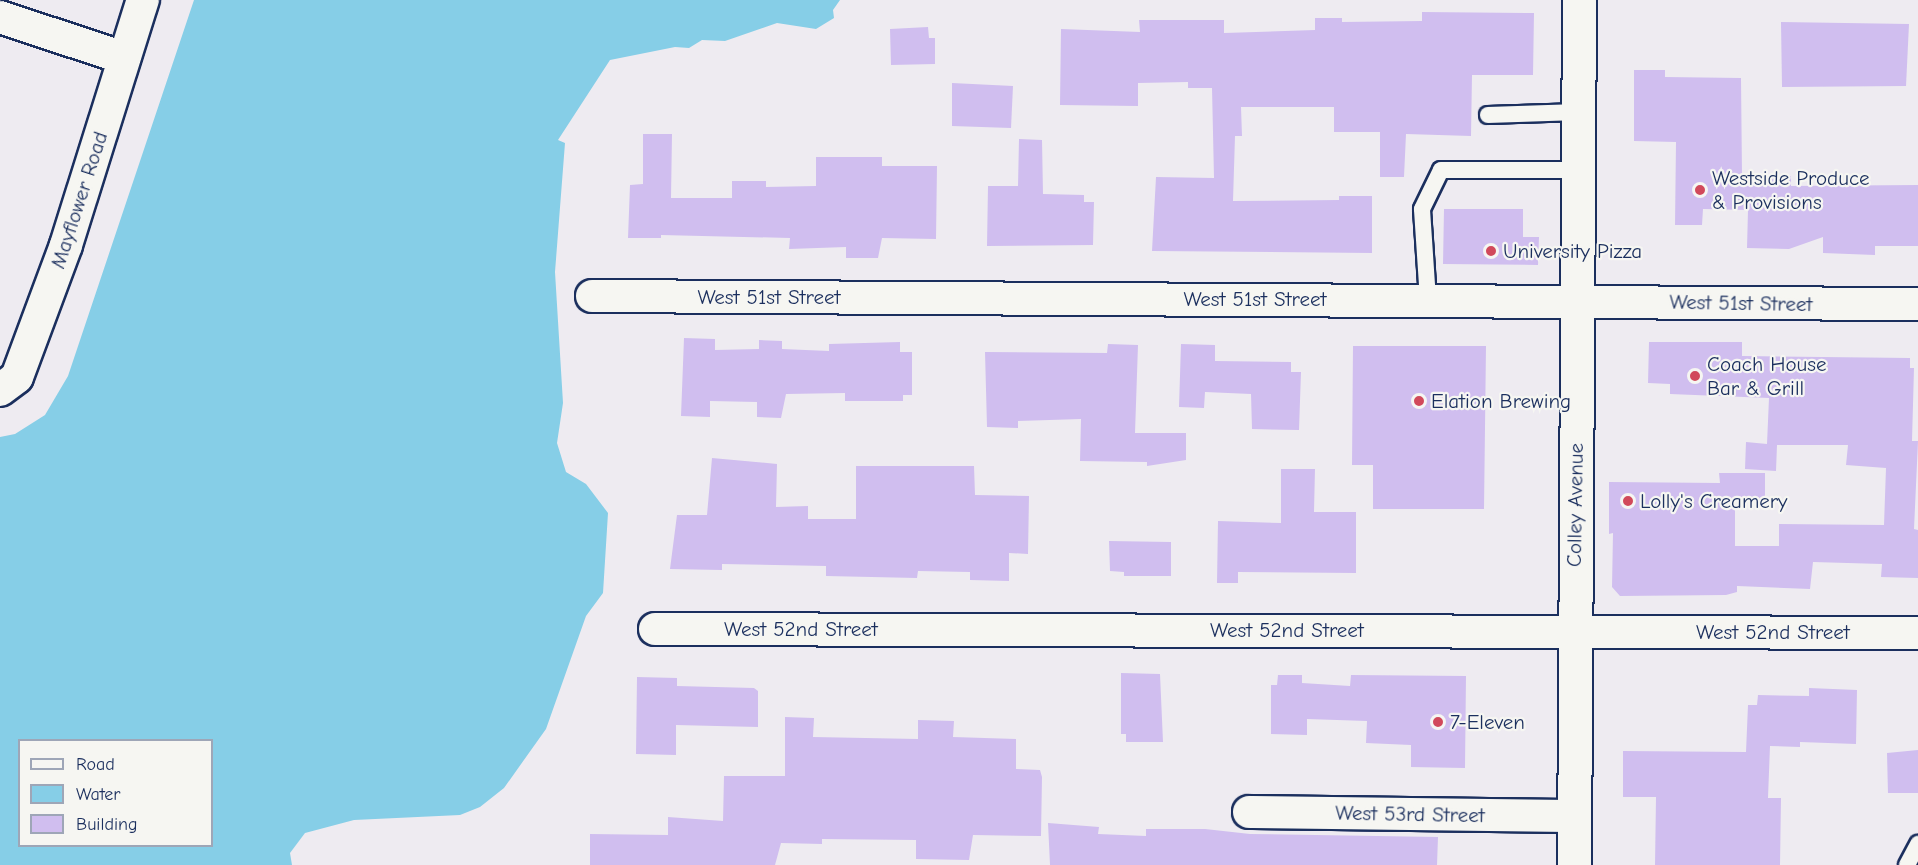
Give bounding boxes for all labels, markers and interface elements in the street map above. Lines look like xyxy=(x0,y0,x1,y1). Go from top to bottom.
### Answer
street label: Mayflower Road xyxy=(45,128,113,272)
place label: Westside Produce & Provisions xyxy=(1712,165,1870,215)
marker: Westside Produce & Provisions xyxy=(1693,183,1707,197)
place label: University Pizza xyxy=(1503,238,1642,264)
marker: University Pizza xyxy=(1484,244,1498,258)
street label: West 51st Street xyxy=(697,284,841,310)
street label: West 51st Street xyxy=(1183,286,1327,312)
street label: West 51st Street xyxy=(1669,289,1813,317)
place label: Coach House Bar & Grill xyxy=(1707,351,1826,401)
marker: Coach House Bar & Grill xyxy=(1688,369,1702,383)
place label: Elation Brewing xyxy=(1431,388,1571,414)
marker: Elation Brewing xyxy=(1412,394,1426,408)
street label: Colley Avenue xyxy=(1561,443,1589,567)
place label: Lolly's Creamery xyxy=(1640,488,1788,514)
marker: Lolly's Creamery xyxy=(1621,494,1635,508)
street label: West 52nd Street xyxy=(724,616,878,642)
street label: West 52nd Street xyxy=(1210,617,1364,643)
street label: West 52nd Street xyxy=(1696,619,1850,645)
place label: 7-Eleven xyxy=(1450,709,1525,735)
marker: 7-Eleven xyxy=(1431,715,1445,729)
legend xyxy=(18,739,213,847)
text: Road xyxy=(76,754,115,775)
text: Water xyxy=(76,784,120,805)
street label: West 53rd Street xyxy=(1335,800,1485,828)
text: Building xyxy=(76,814,138,835)

